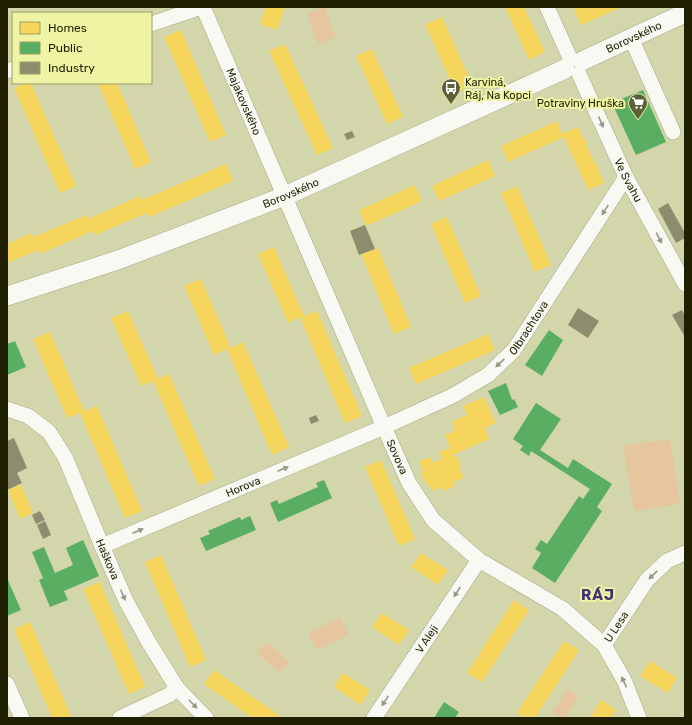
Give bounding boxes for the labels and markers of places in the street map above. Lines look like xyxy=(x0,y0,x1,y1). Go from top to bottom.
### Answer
place label: Karviná, Ráj, Na Kopci xyxy=(465,76,531,102)
bus stop icon: Karviná, Ráj, Na Kopci xyxy=(440,77,462,105)
supermarket icon: Potraviny Hruška xyxy=(627,92,649,120)
place label: Potraviny Hruška xyxy=(537,97,624,110)

